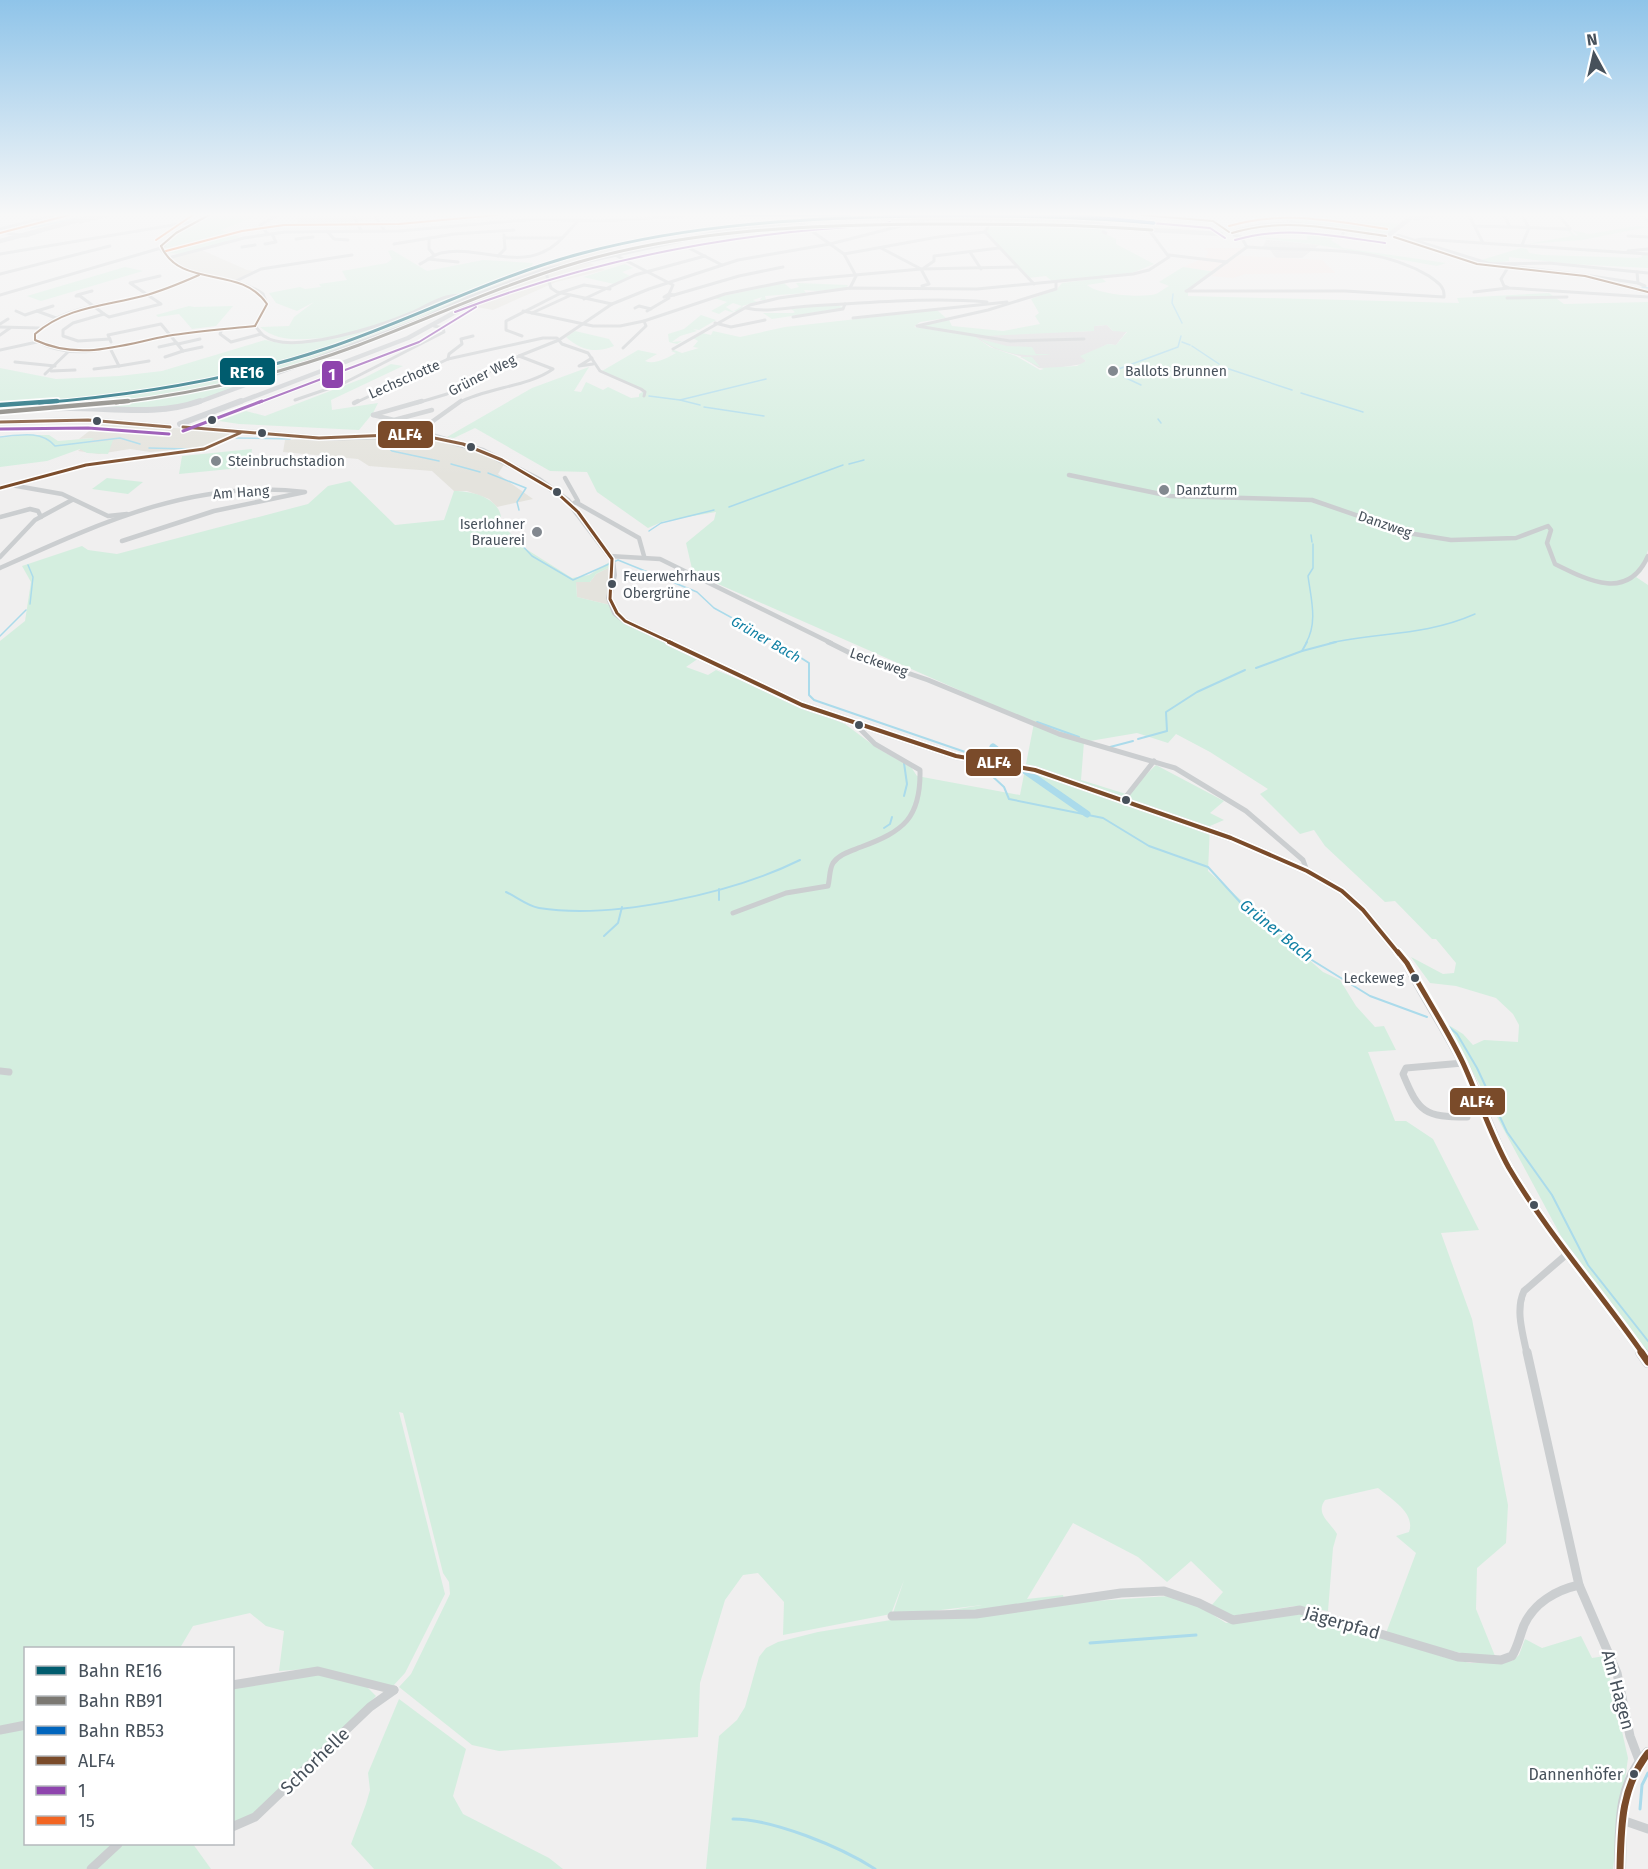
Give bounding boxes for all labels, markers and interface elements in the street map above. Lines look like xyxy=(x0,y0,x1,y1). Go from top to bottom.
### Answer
north arrow xyxy=(1564,24,1624,84)
text: N xyxy=(1585,29,1599,50)
street label: Grüner Weg xyxy=(446,351,520,400)
street label: Lechschotte xyxy=(366,356,443,403)
line badge: RE16 xyxy=(219,357,276,386)
line badge: 1 xyxy=(321,360,344,389)
text: RE16 xyxy=(230,363,264,382)
place label: Ballots Brunnen xyxy=(1125,363,1227,380)
marker: Ballots Brunnen xyxy=(1106,364,1120,378)
text: 1 xyxy=(328,365,336,384)
unlabelled marker xyxy=(206,414,218,426)
unlabelled marker xyxy=(91,415,103,427)
line badge: ALF4 xyxy=(377,420,434,449)
text: ALF4 xyxy=(387,425,422,444)
unlabelled marker xyxy=(256,427,268,439)
unlabelled marker xyxy=(465,441,477,453)
place label: Steinbruchstadion xyxy=(228,453,345,470)
marker: Steinbruchstadion xyxy=(209,454,223,468)
street label: Am Hang xyxy=(212,482,270,503)
place label: Danzturm xyxy=(1176,482,1237,499)
marker: Danzturm xyxy=(1157,483,1171,497)
unlabelled marker xyxy=(551,486,563,498)
street label: Danzweg xyxy=(1356,507,1415,542)
place label: Iserlohner Brauerei xyxy=(460,516,526,549)
marker: Iserlohner Brauerei xyxy=(530,525,544,539)
place label: Feuerwehrhaus Obergrüne xyxy=(623,568,720,602)
marker: Feuerwehrhaus Obergrüne xyxy=(606,578,618,590)
water label: Grüner Bach xyxy=(728,613,804,666)
street label: Leckeweg xyxy=(847,645,911,681)
unlabelled marker xyxy=(853,719,865,731)
line badge: ALF4 xyxy=(965,748,1022,777)
text: ALF4 xyxy=(976,753,1011,772)
unlabelled marker xyxy=(1120,794,1132,806)
water label: Grüner Bach xyxy=(1236,895,1317,966)
place label: Leckeweg xyxy=(1343,970,1405,987)
marker: Leckeweg xyxy=(1409,972,1421,984)
line badge: ALF4 xyxy=(1449,1087,1506,1116)
text: ALF4 xyxy=(1459,1092,1494,1111)
unlabelled marker xyxy=(1528,1199,1540,1211)
street label: Jägerpfad xyxy=(1302,1602,1382,1644)
legend xyxy=(24,1647,234,1845)
street label: Am Hagen xyxy=(1597,1648,1639,1732)
text: Bahn RE16 xyxy=(78,1660,162,1682)
text: Bahn RB91 xyxy=(78,1690,163,1712)
text: Bahn RB53 xyxy=(78,1720,164,1742)
street label: Schorhelle xyxy=(276,1723,354,1799)
text: ALF4 xyxy=(78,1750,115,1772)
place label: Dannenhöfer xyxy=(1528,1765,1624,1784)
marker: Dannenhöfer xyxy=(1628,1768,1640,1780)
text: 1 xyxy=(78,1780,86,1802)
text: 15 xyxy=(78,1810,95,1832)

